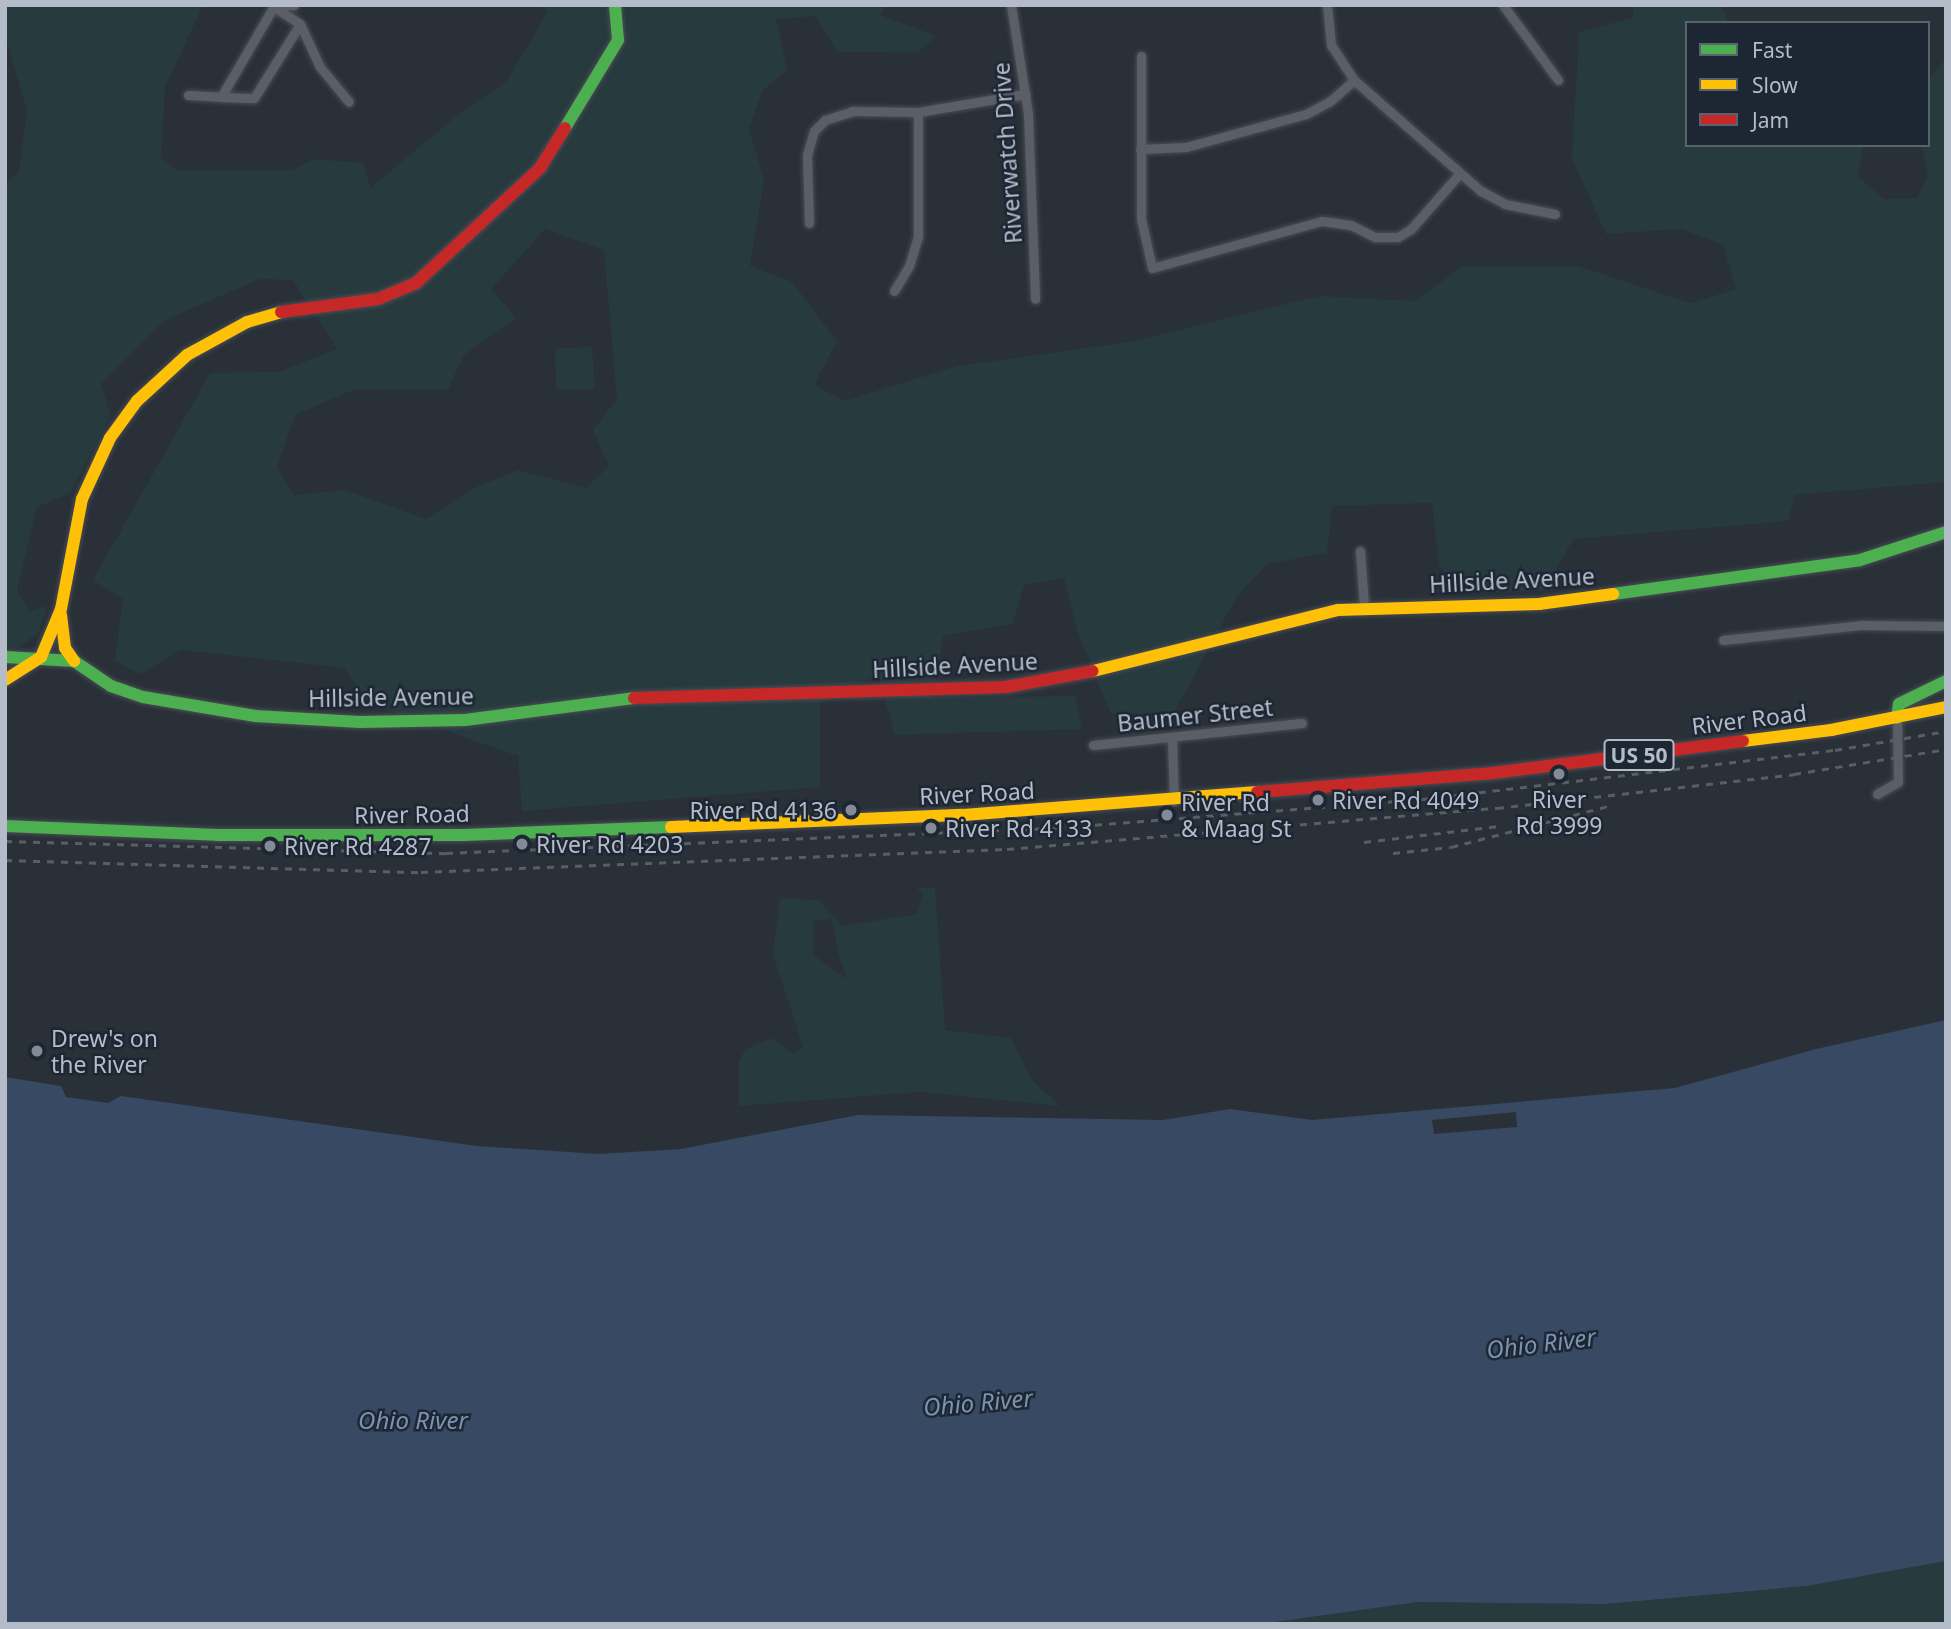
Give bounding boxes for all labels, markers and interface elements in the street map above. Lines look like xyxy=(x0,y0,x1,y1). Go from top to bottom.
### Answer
legend xyxy=(1685,21,1930,147)
text: Fast xyxy=(1752,36,1792,64)
street label: Riverwatch Drive xyxy=(987,61,1027,245)
text: Slow xyxy=(1752,71,1798,99)
text: Jam xyxy=(1752,106,1789,134)
street label: Hillside Avenue xyxy=(1429,562,1595,598)
street label: Hillside Avenue xyxy=(872,647,1038,683)
street label: Hillside Avenue xyxy=(308,682,474,712)
street label: Baumer Street xyxy=(1116,693,1274,737)
street label: River Road xyxy=(1690,698,1808,740)
road number: US 50 xyxy=(1602,738,1676,772)
marker: River Rd 3999 xyxy=(1551,766,1567,782)
street label: River Road xyxy=(919,776,1035,810)
place label: River Rd 3999 xyxy=(1515,785,1603,839)
place label: River Rd 4049 xyxy=(1332,786,1479,814)
place label: River Rd & Maag St xyxy=(1181,788,1292,842)
marker: River Rd 4049 xyxy=(1310,792,1326,808)
place label: River Rd 4136 xyxy=(690,796,837,824)
street label: River Road xyxy=(354,799,470,829)
marker: River Rd 4136 xyxy=(843,802,859,818)
marker: River Rd & Maag St xyxy=(1159,807,1175,823)
place label: River Rd 4133 xyxy=(945,814,1092,842)
marker: River Rd 4133 xyxy=(923,820,939,836)
place label: River Rd 4203 xyxy=(536,830,683,858)
place label: River Rd 4287 xyxy=(284,832,431,860)
marker: River Rd 4203 xyxy=(514,836,530,852)
marker: River Rd 4287 xyxy=(262,838,278,854)
place label: Drew's on the River xyxy=(51,1024,158,1078)
marker: Drew's on the River xyxy=(29,1043,45,1059)
water label: Ohio River xyxy=(1485,1322,1597,1364)
water label: Ohio River xyxy=(922,1383,1034,1421)
water label: Ohio River xyxy=(358,1406,468,1434)

